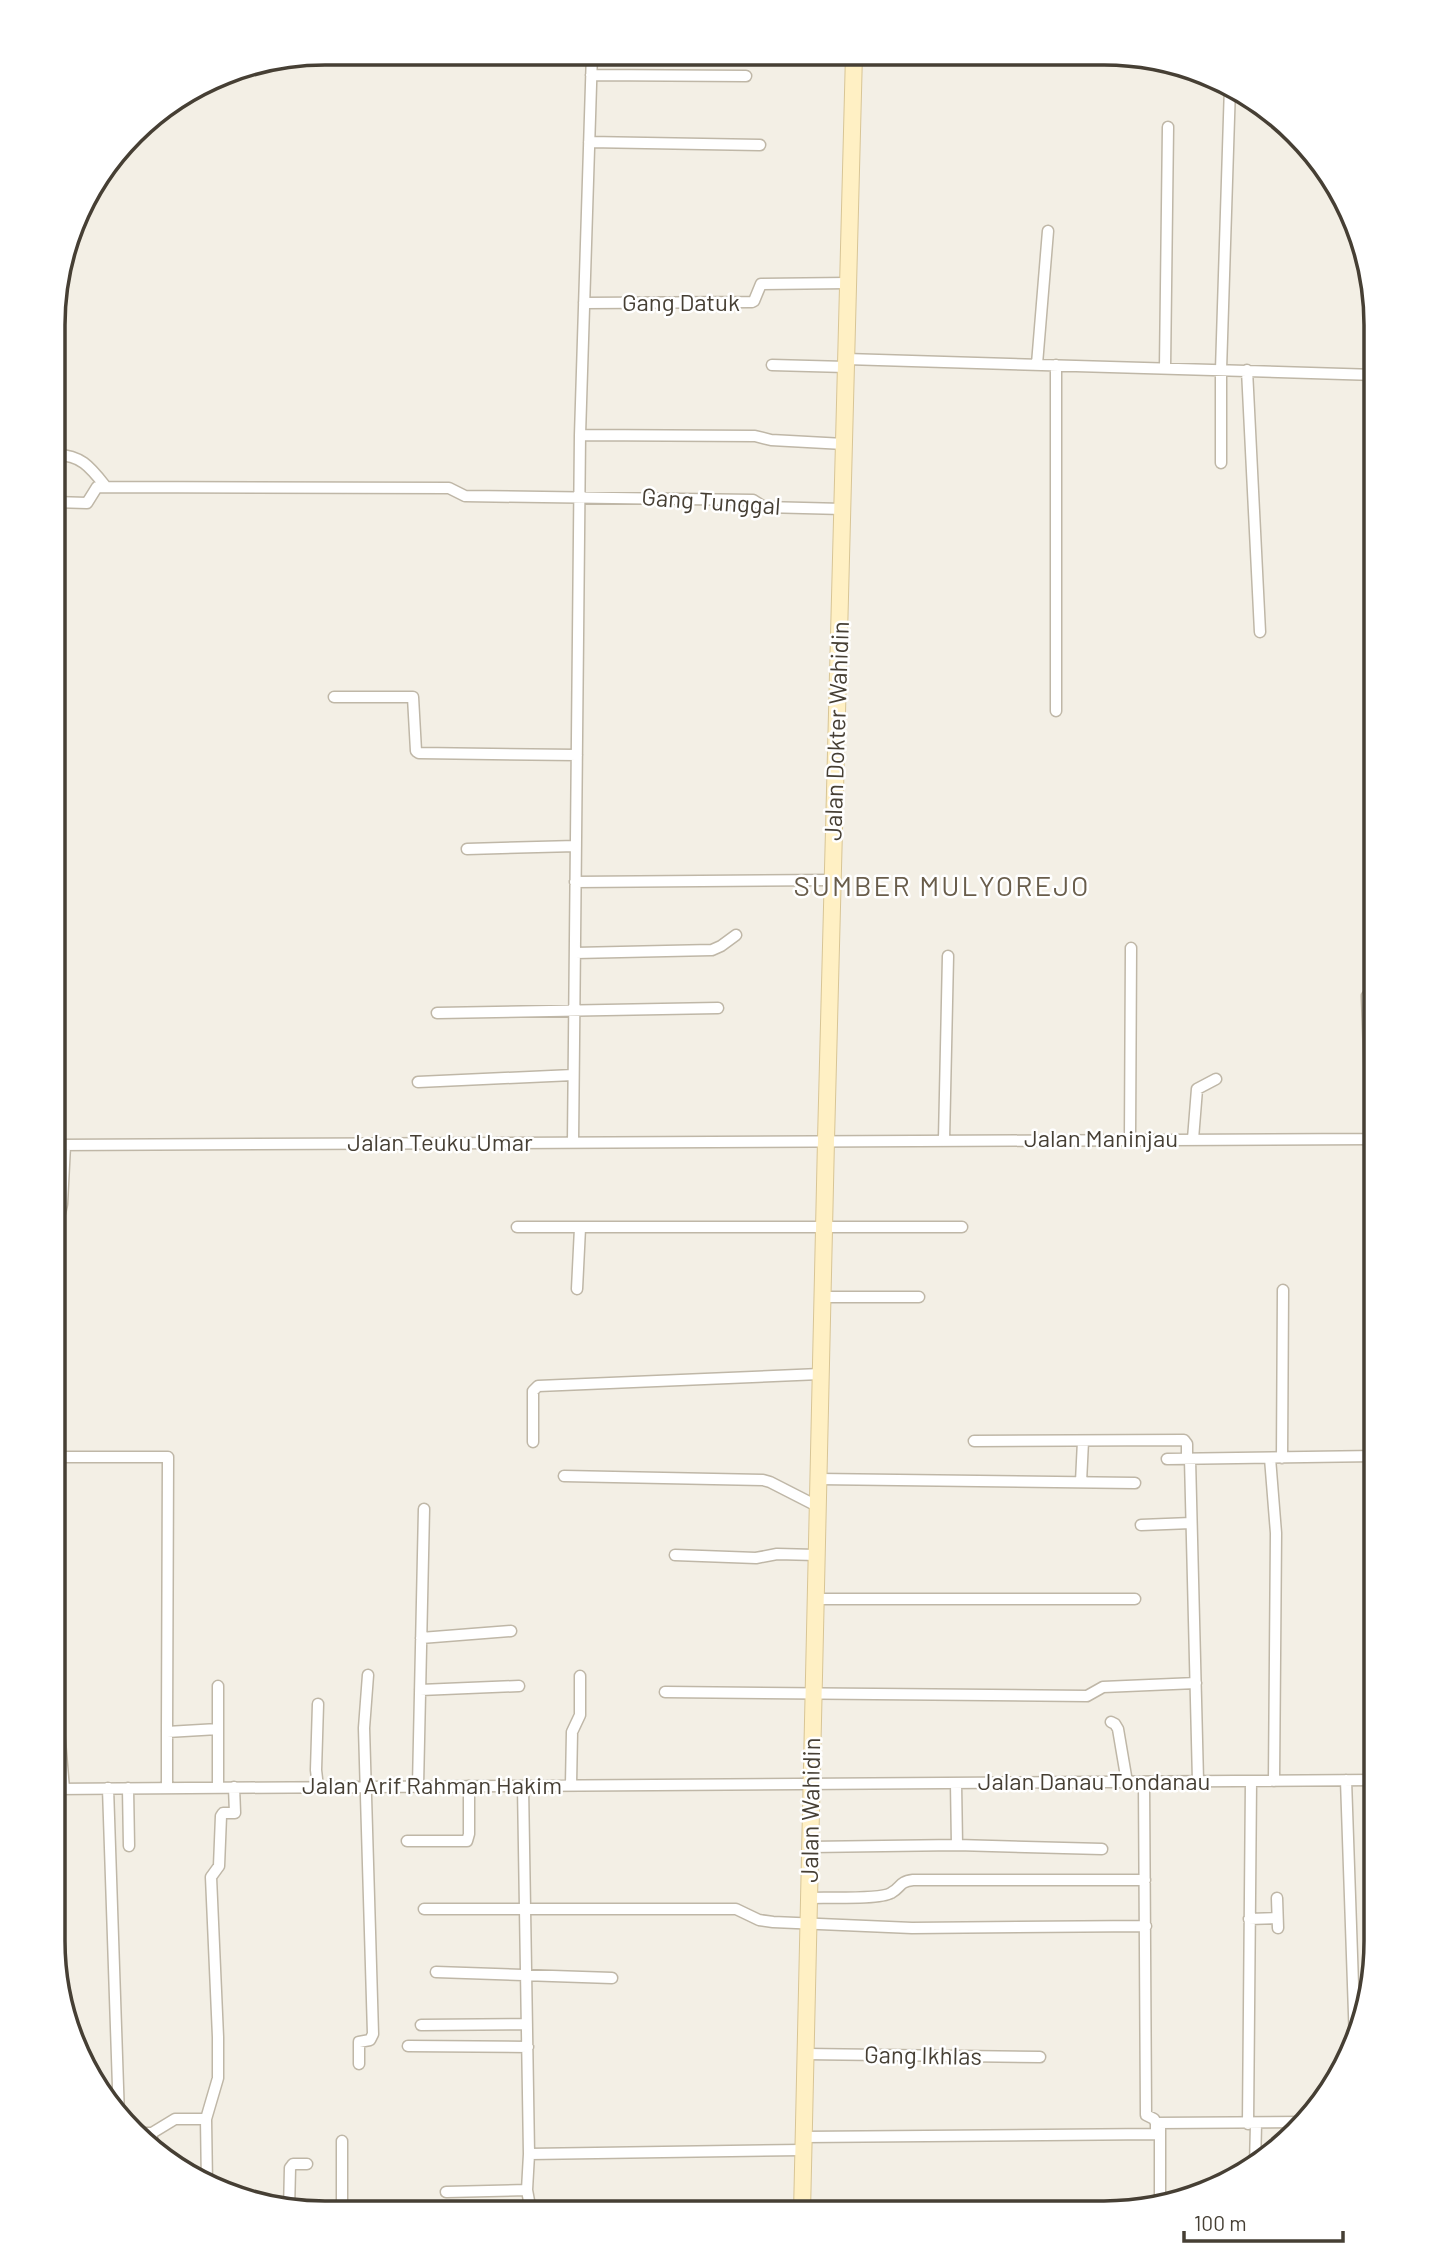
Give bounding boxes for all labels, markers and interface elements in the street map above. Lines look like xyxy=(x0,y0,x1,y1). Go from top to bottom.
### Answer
street label: Gang Datuk xyxy=(622,287,740,316)
street label: Gang Tunggal xyxy=(641,481,782,520)
street label: Jalan Dokter Wahidin xyxy=(817,621,854,841)
district label: SUMBER MULYOREJO xyxy=(793,868,1091,902)
street label: Jalan Maninjau xyxy=(1024,1123,1178,1152)
street label: Jalan Teuku Umar xyxy=(347,1127,533,1156)
street label: Jalan Wahidin xyxy=(794,1737,825,1883)
street label: Jalan Danau Tondanau xyxy=(978,1766,1210,1795)
street label: Jalan Arif Rahman Hakim xyxy=(302,1770,562,1799)
street label: Gang Ikhlas xyxy=(864,2039,982,2070)
scale bar xyxy=(1184,2200,1343,2244)
text: 100 m xyxy=(1194,2210,1247,2235)

